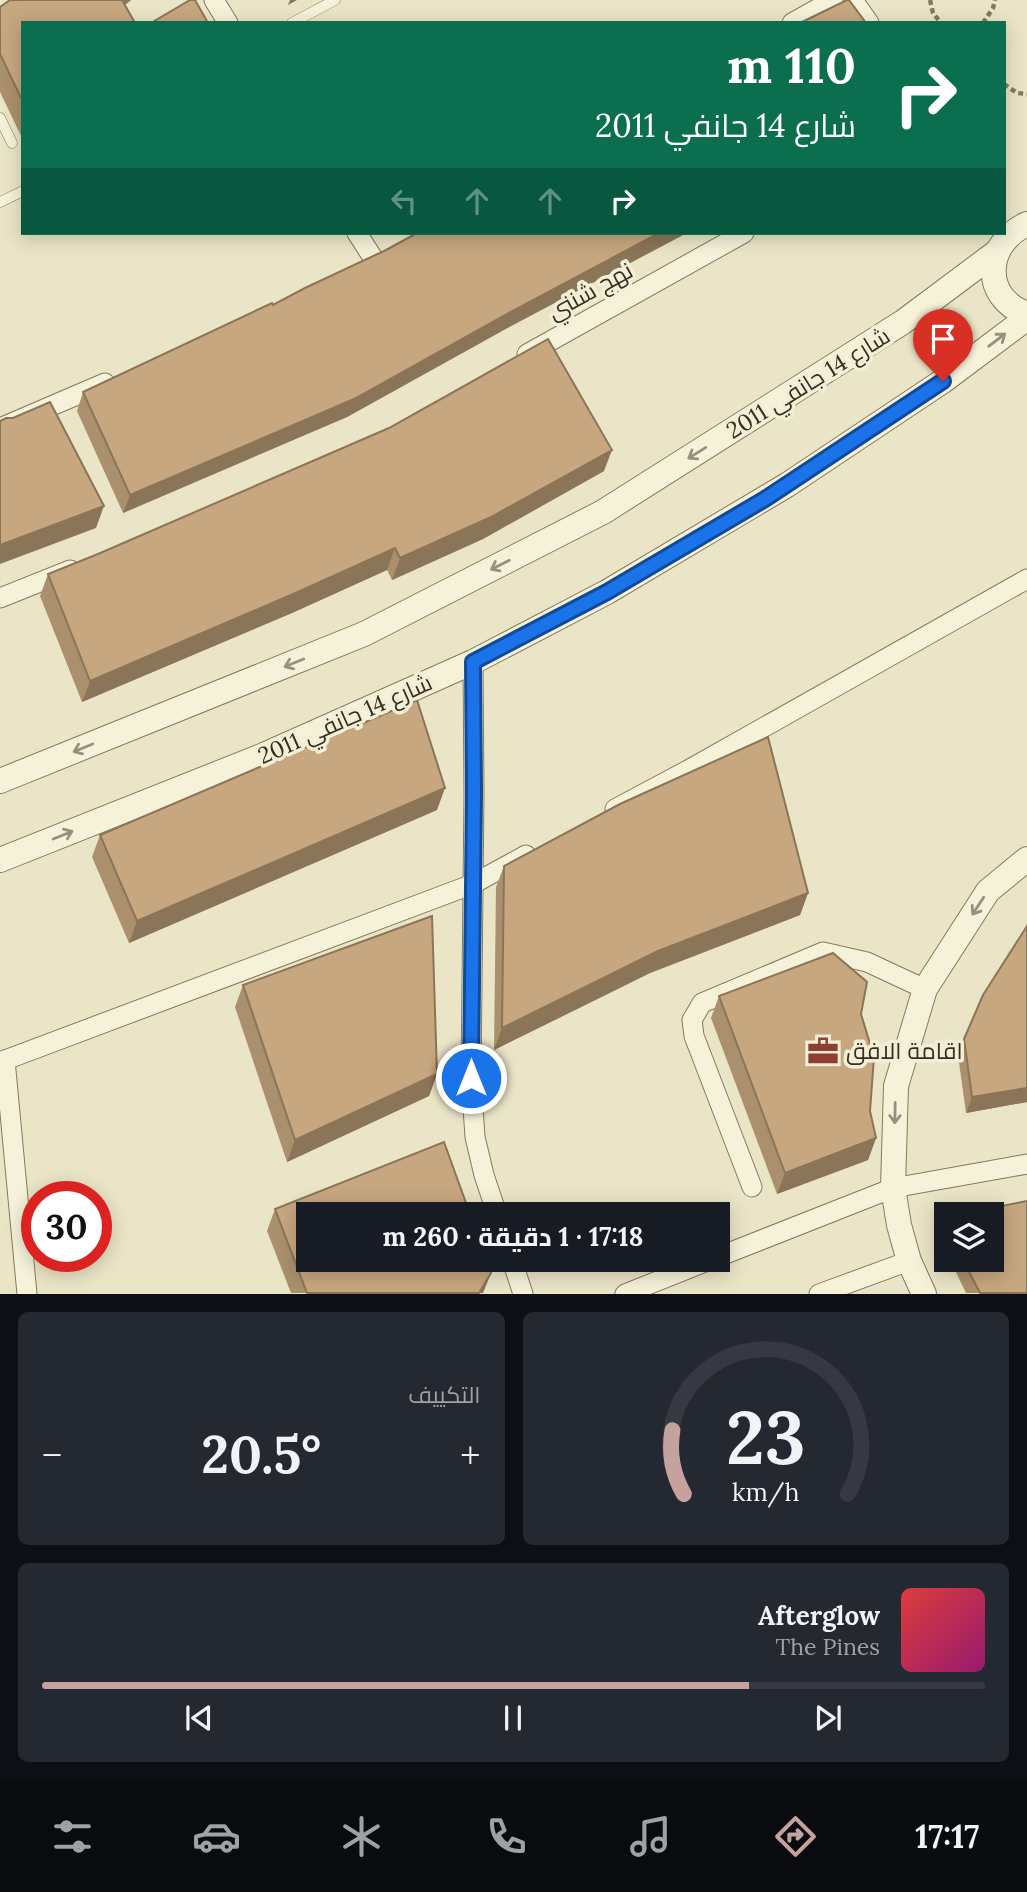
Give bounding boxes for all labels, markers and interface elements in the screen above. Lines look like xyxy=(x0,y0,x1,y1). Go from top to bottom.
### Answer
text: 110 m xyxy=(727,34,856,96)
icon: right xyxy=(880,49,971,140)
text: شارع 14 جانفي 2011 xyxy=(595,105,856,146)
icon: left xyxy=(385,182,423,220)
icon: ahead xyxy=(458,182,496,220)
icon: ahead xyxy=(531,182,569,220)
icon: right xyxy=(604,182,642,220)
street label: نهج شنني xyxy=(542,255,639,329)
pin xyxy=(913,309,973,381)
icon: arrive xyxy=(924,320,962,358)
street label: شارع 14 جانفي 2011 xyxy=(720,321,897,448)
one-way arrow xyxy=(988,333,1006,348)
one-way arrow xyxy=(688,445,707,460)
one-way arrow xyxy=(490,559,511,573)
one-way arrow xyxy=(284,657,306,670)
street label: شارع 14 جانفي 2011 xyxy=(253,667,438,774)
one-way arrow xyxy=(73,742,95,755)
one-way arrow xyxy=(52,827,74,840)
one-way arrow xyxy=(971,896,986,915)
office icon: اقامة الافق xyxy=(806,1034,840,1068)
place label: اقامة الافق xyxy=(846,1036,963,1065)
position arrow xyxy=(434,1041,508,1115)
one-way arrow xyxy=(888,1102,902,1125)
speed limit sign: 30 xyxy=(21,1181,112,1272)
map controls xyxy=(934,1202,1004,1272)
button: layers xyxy=(934,1202,1004,1272)
text: 17:18 · 1 دقيقة · 260 m xyxy=(383,1220,643,1253)
text: التكييف xyxy=(408,1380,481,1409)
text: 23 xyxy=(726,1392,806,1485)
text: 20.5° xyxy=(201,1421,321,1487)
text: − xyxy=(42,1431,62,1479)
text: + xyxy=(460,1431,481,1479)
text: km/h xyxy=(732,1476,800,1508)
text: Afterglow xyxy=(758,1599,880,1632)
text: The Pines xyxy=(776,1632,880,1661)
icon: previous xyxy=(180,1699,218,1737)
icon: pause xyxy=(494,1699,532,1737)
icon: next xyxy=(809,1699,847,1737)
icon: filters xyxy=(48,1812,97,1861)
icon: car xyxy=(192,1812,241,1861)
icon: climate xyxy=(337,1812,386,1861)
icon: phone xyxy=(482,1812,531,1861)
icon: music xyxy=(626,1812,675,1861)
icon: directions xyxy=(771,1812,820,1861)
text: 17:17 xyxy=(915,1816,979,1857)

